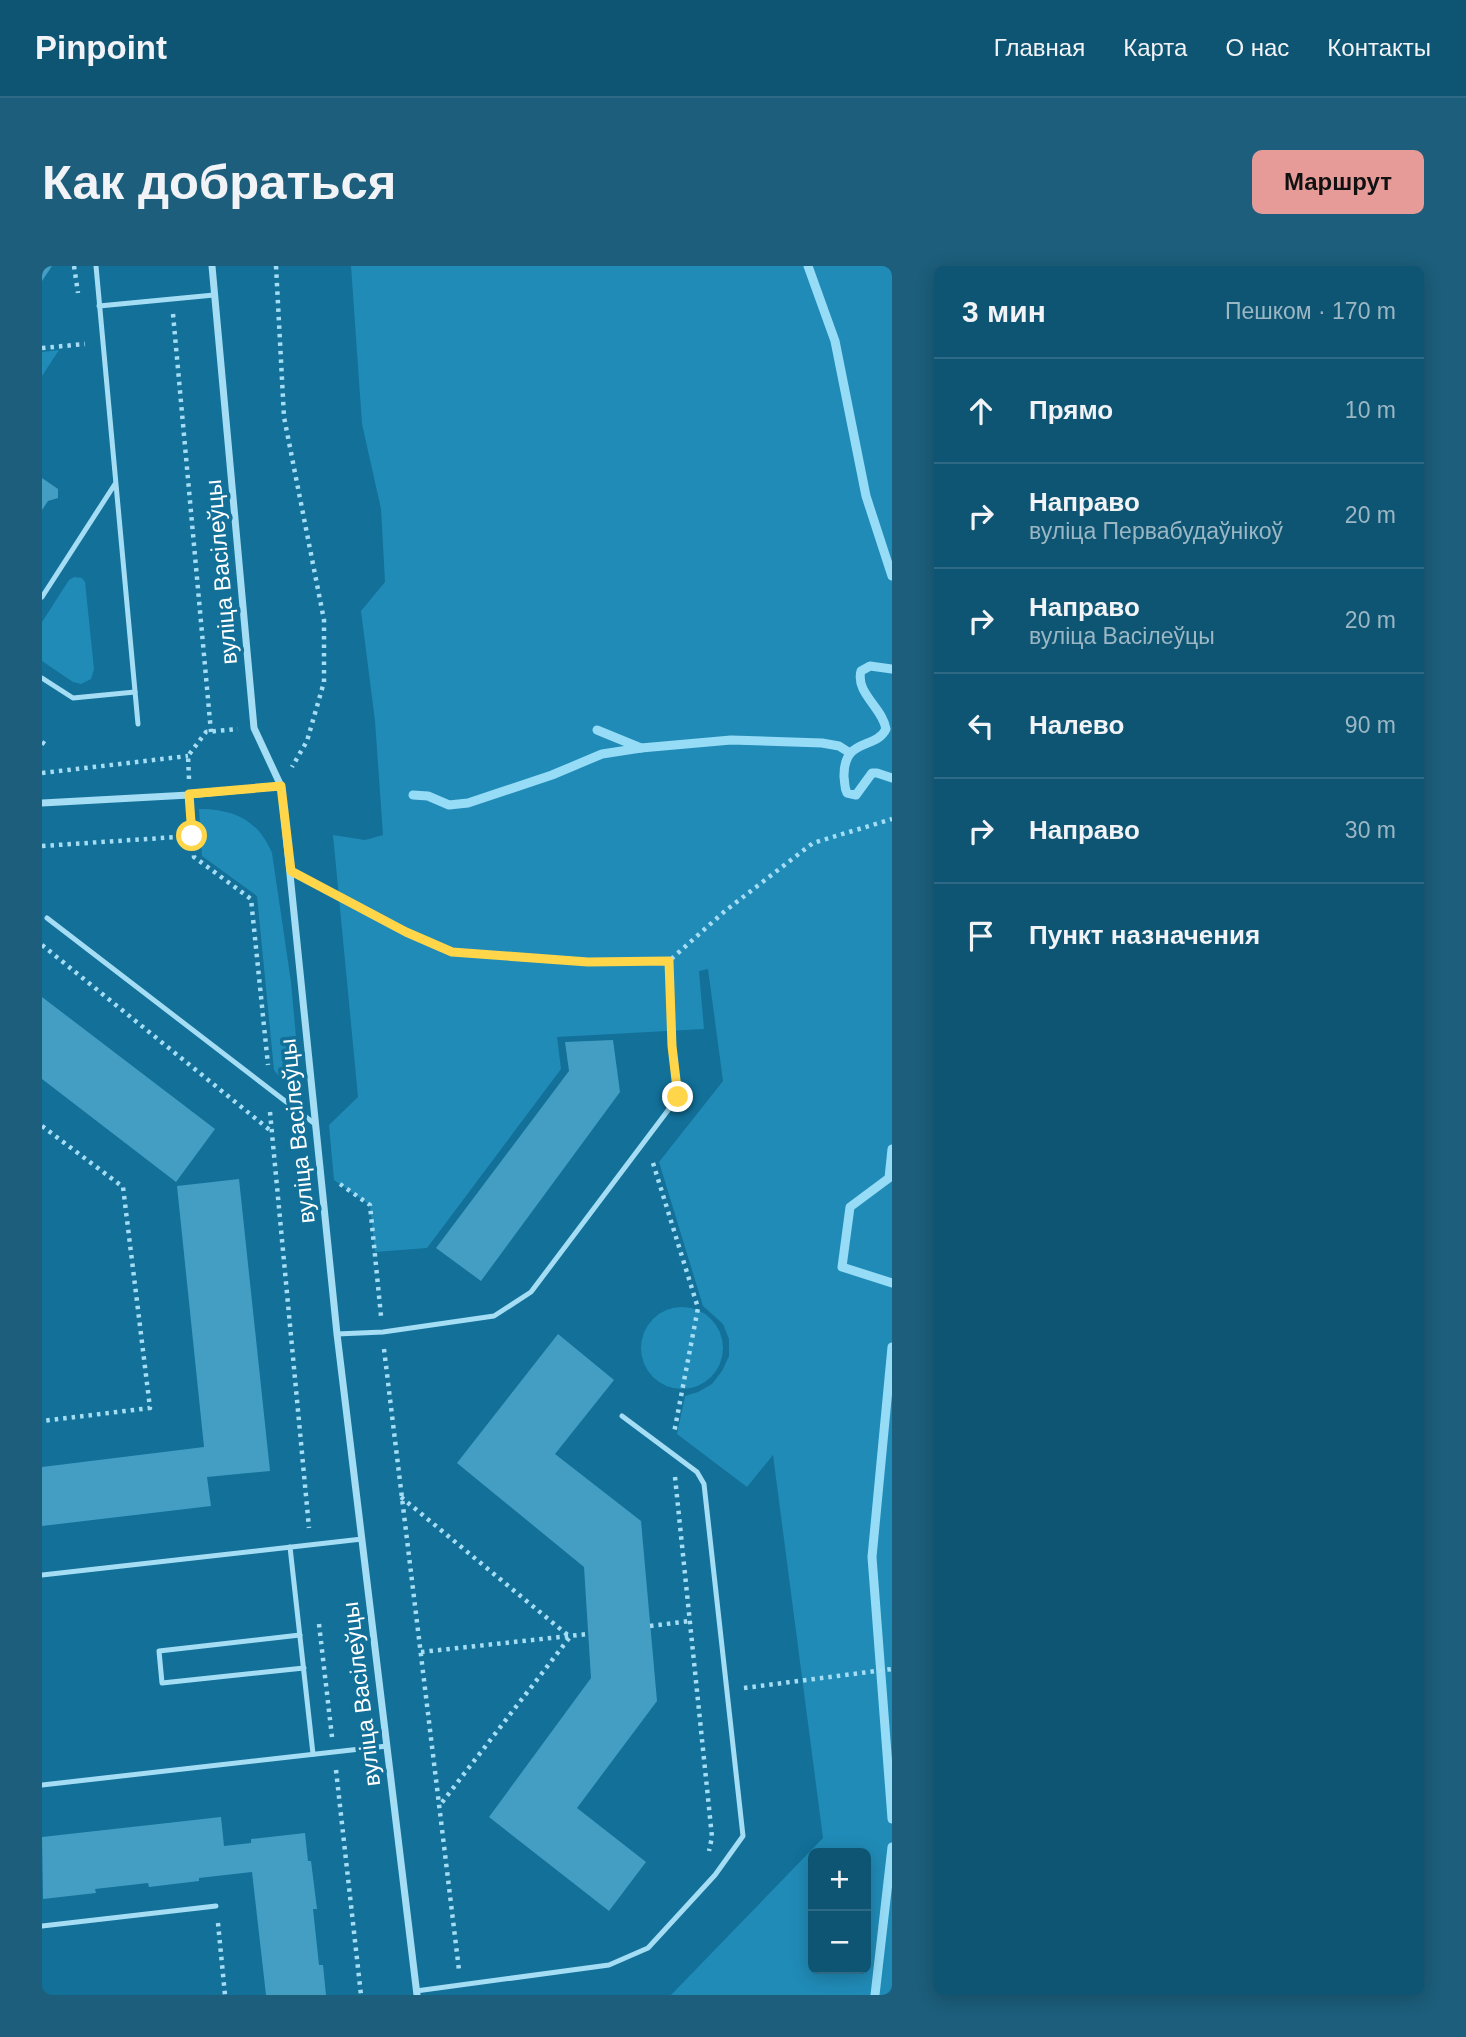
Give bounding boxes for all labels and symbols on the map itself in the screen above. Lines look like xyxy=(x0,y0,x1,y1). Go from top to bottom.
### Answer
street label: вуліца Васілеўцы xyxy=(200,478,242,666)
route start xyxy=(176,820,207,851)
street label: вуліца Васілеўцы xyxy=(274,1037,320,1225)
route end xyxy=(662,1081,693,1112)
street label: вуліца Васілеўцы xyxy=(337,1600,385,1788)

